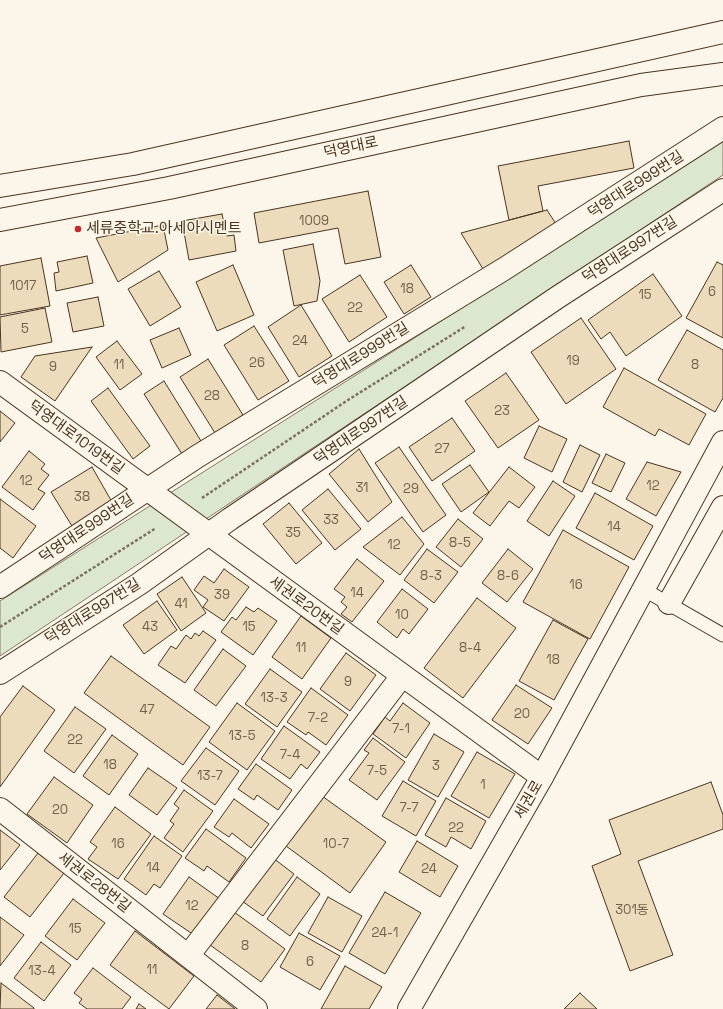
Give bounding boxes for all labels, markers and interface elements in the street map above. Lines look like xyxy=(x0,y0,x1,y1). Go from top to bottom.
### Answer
street label: 덕영대로 xyxy=(322,133,380,163)
street label: 덕영대로999번길 xyxy=(585,147,687,223)
house number: 1009 xyxy=(299,213,329,229)
street label: 덕영대로997번길 xyxy=(579,213,681,287)
place label: 세류중학교.아세아시멘트 xyxy=(86,220,242,238)
marker: 세류중학교.아세아시멘트 xyxy=(73,224,83,234)
house number: 1017 xyxy=(10,278,36,294)
house number: 18 xyxy=(400,281,414,297)
house number: 6 xyxy=(708,284,716,300)
house number: 15 xyxy=(638,287,652,303)
house number: 22 xyxy=(347,300,363,316)
street label: 덕영대로999번길 xyxy=(309,319,413,393)
house number: 5 xyxy=(21,321,29,337)
house number: 24 xyxy=(292,333,308,349)
house number: 19 xyxy=(566,353,580,369)
house number: 26 xyxy=(249,355,265,371)
house number: 11 xyxy=(114,357,124,373)
house number: 8 xyxy=(691,357,699,373)
house number: 9 xyxy=(49,359,57,375)
house number: 28 xyxy=(204,388,220,404)
street label: 덕영대로997번길 xyxy=(311,393,411,469)
street label: 덕영대로1019번길 xyxy=(25,397,127,479)
house number: 23 xyxy=(494,403,510,419)
house number: 27 xyxy=(434,441,450,457)
house number: 12 xyxy=(19,473,33,489)
house number: 12 xyxy=(646,478,660,494)
house number: 31 xyxy=(355,480,369,496)
house number: 29 xyxy=(403,481,419,497)
house number: 38 xyxy=(74,489,90,505)
street label: 덕영대로999번길 xyxy=(36,491,138,567)
house number: 33 xyxy=(323,512,339,528)
house number: 14 xyxy=(607,519,621,535)
house number: 35 xyxy=(285,525,301,541)
house number: 8-5 xyxy=(449,535,471,551)
house number: 12 xyxy=(387,537,401,553)
house number: 8-3 xyxy=(420,568,442,584)
house number: 8-6 xyxy=(497,568,519,584)
street label: 세권로20번길 xyxy=(265,573,347,639)
street label: 덕영대로997번길 xyxy=(42,575,144,649)
house number: 16 xyxy=(569,577,583,593)
house number: 14 xyxy=(350,585,364,601)
house number: 39 xyxy=(214,587,230,603)
house number: 41 xyxy=(174,596,188,612)
house number: 10 xyxy=(395,607,409,623)
house number: 43 xyxy=(142,619,158,635)
house number: 15 xyxy=(242,619,256,635)
house number: 11 xyxy=(296,640,306,656)
house number: 8-4 xyxy=(459,640,481,656)
house number: 18 xyxy=(546,652,560,668)
house number: 9 xyxy=(344,674,352,690)
house number: 13-3 xyxy=(260,690,288,706)
house number: 47 xyxy=(139,702,155,718)
house number: 20 xyxy=(514,706,530,722)
house number: 7-2 xyxy=(308,710,328,726)
house number: 7-1 xyxy=(392,721,410,737)
house number: 13-5 xyxy=(229,728,255,744)
house number: 22 xyxy=(67,732,83,748)
house number: 7-4 xyxy=(280,747,300,763)
house number: 18 xyxy=(103,757,117,773)
house number: 3 xyxy=(432,758,440,774)
house number: 7-5 xyxy=(367,763,387,779)
house number: 13-7 xyxy=(197,768,223,784)
house number: 1 xyxy=(480,777,486,793)
street label: 세권로 xyxy=(511,778,547,822)
house number: 7-7 xyxy=(399,800,419,816)
house number: 20 xyxy=(52,802,68,818)
house number: 22 xyxy=(448,820,464,836)
house number: 16 xyxy=(111,836,125,852)
house number: 10-7 xyxy=(323,836,349,852)
street label: 세권로28번길 xyxy=(54,849,134,917)
house number: 14 xyxy=(146,860,160,876)
house number: 24 xyxy=(421,861,437,877)
house number: 12 xyxy=(185,898,199,914)
house number: 301동 xyxy=(615,902,649,918)
house number: 15 xyxy=(68,921,82,937)
house number: 24-1 xyxy=(372,925,398,941)
house number: 8 xyxy=(241,938,249,954)
house number: 6 xyxy=(306,954,314,970)
house number: 11 xyxy=(147,962,157,978)
house number: 13-4 xyxy=(28,963,56,979)

